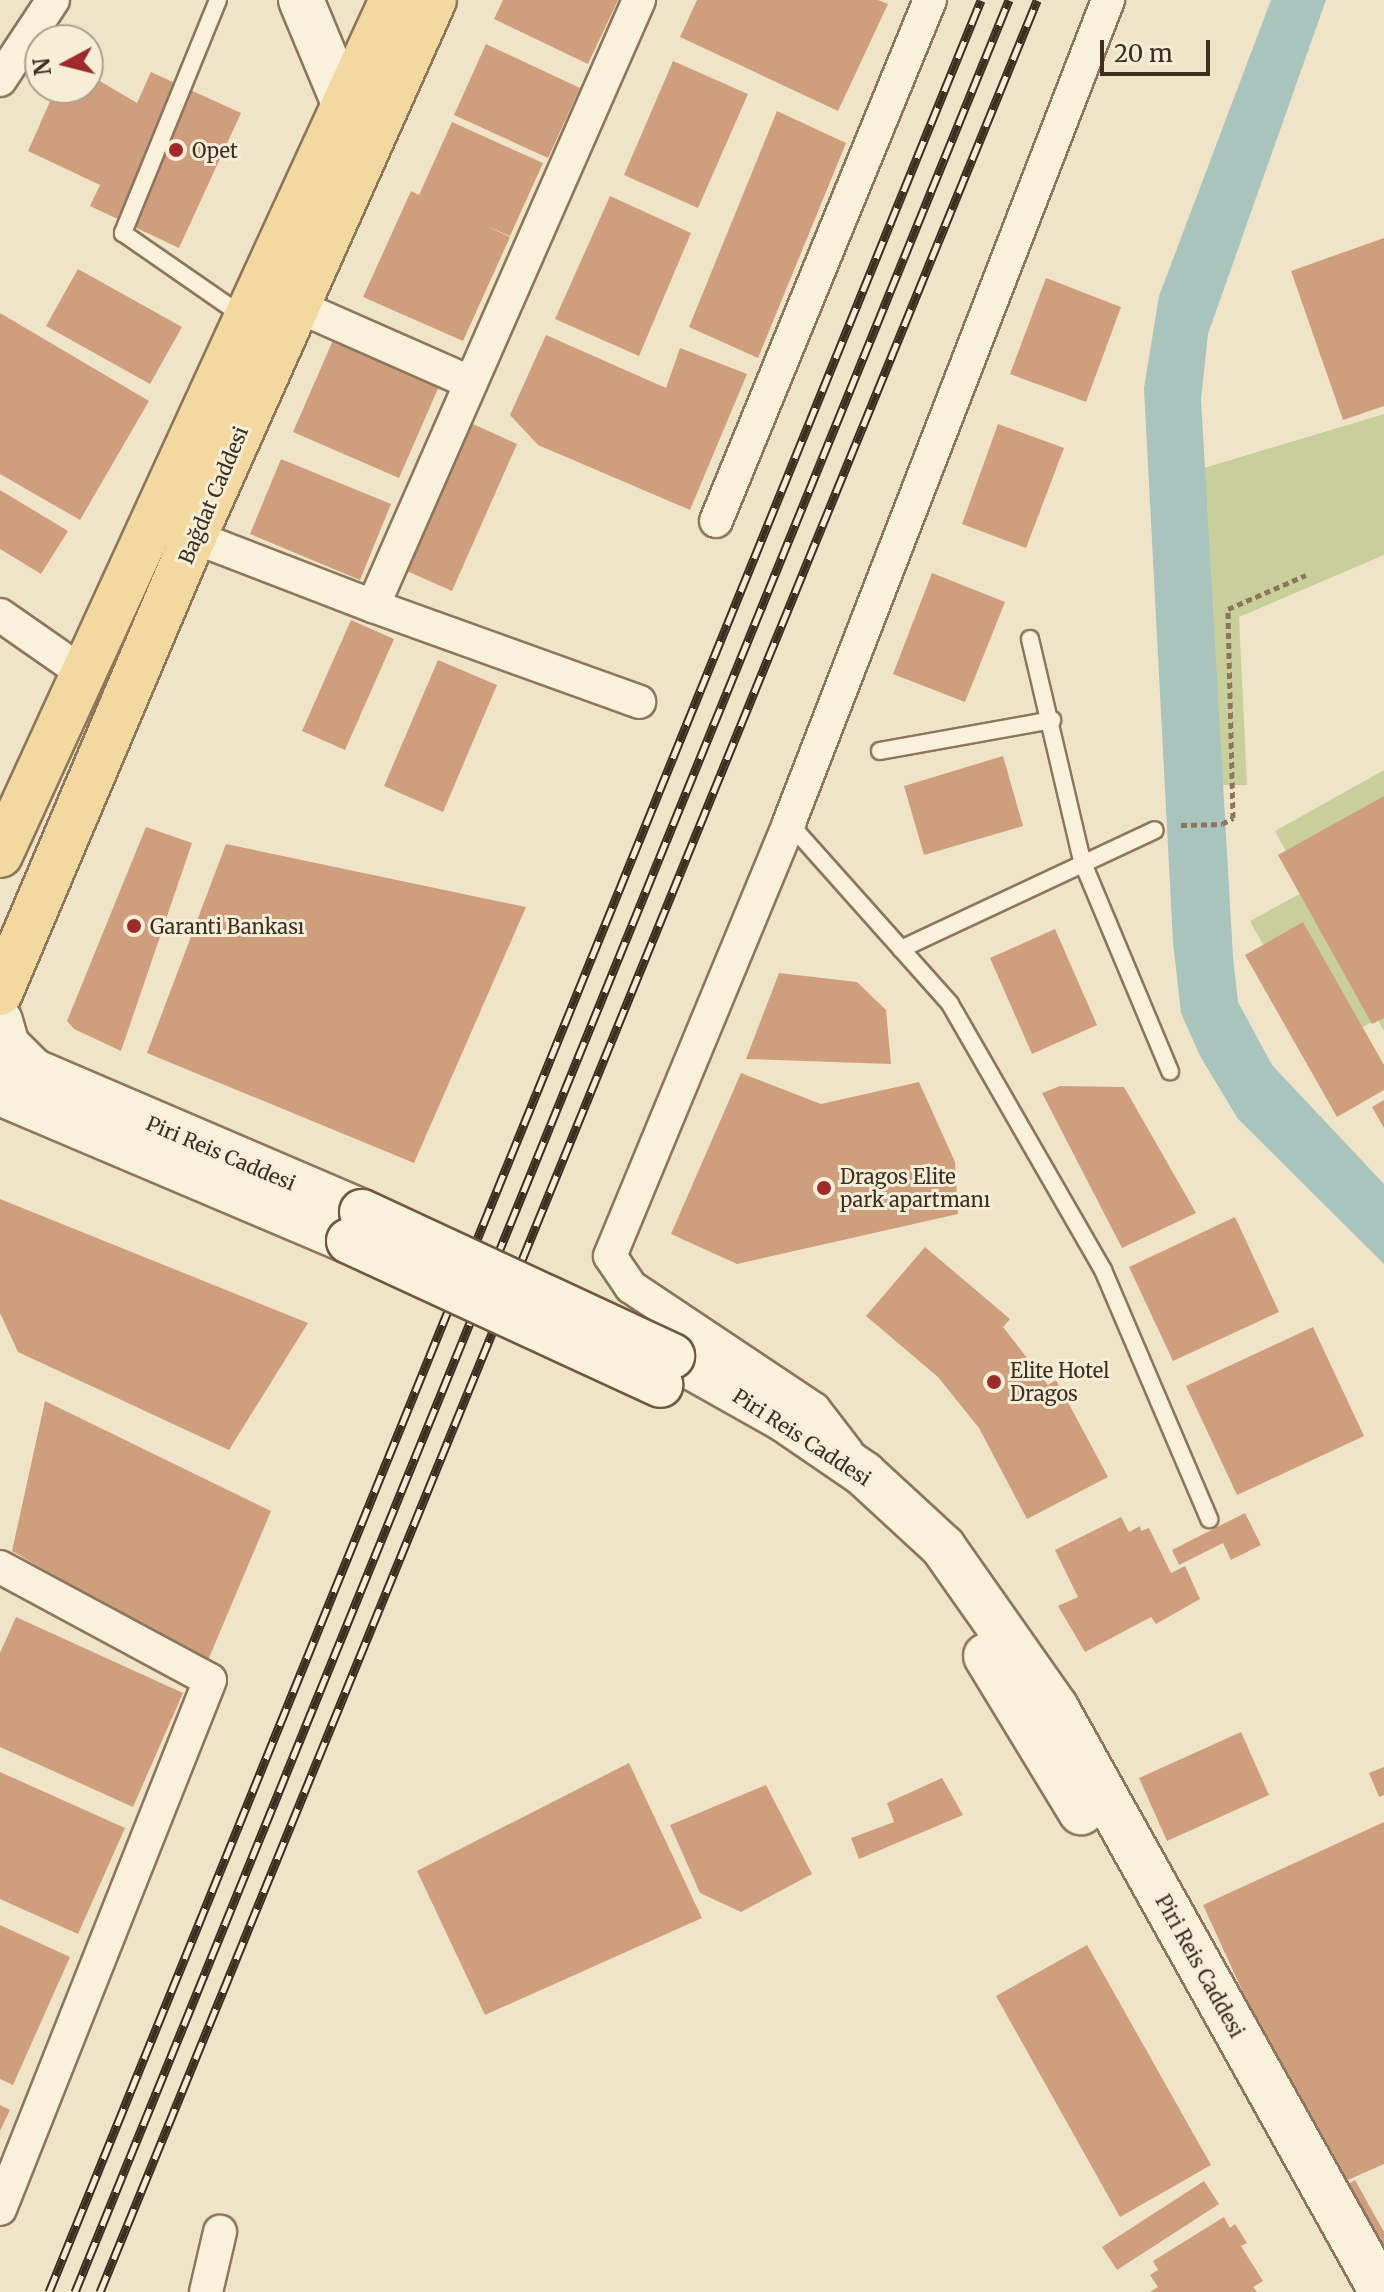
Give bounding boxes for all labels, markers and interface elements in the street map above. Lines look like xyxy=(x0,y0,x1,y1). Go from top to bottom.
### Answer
north arrow xyxy=(24,24,104,104)
scale bar xyxy=(1104,24,1214,74)
text: 20 m xyxy=(1114,38,1173,69)
text: N xyxy=(27,56,57,77)
place label: Opet xyxy=(192,138,238,162)
marker: Opet xyxy=(167,141,185,159)
street label: Bağdat Caddesi xyxy=(173,423,253,567)
place label: Garanti Bankası xyxy=(150,914,304,938)
marker: Garanti Bankası xyxy=(125,917,143,935)
street label: Piri Reis Caddesi xyxy=(143,1111,299,1195)
place label: Dragos Elite park apartmanı xyxy=(840,1164,990,1211)
marker: Dragos Elite park apartmanı xyxy=(815,1179,833,1197)
place label: Elite Hotel Dragos xyxy=(1010,1358,1109,1405)
marker: Elite Hotel Dragos xyxy=(985,1373,1003,1391)
street label: Piri Reis Caddesi xyxy=(728,1383,876,1491)
street label: Piri Reis Caddesi xyxy=(1151,1890,1249,2042)

